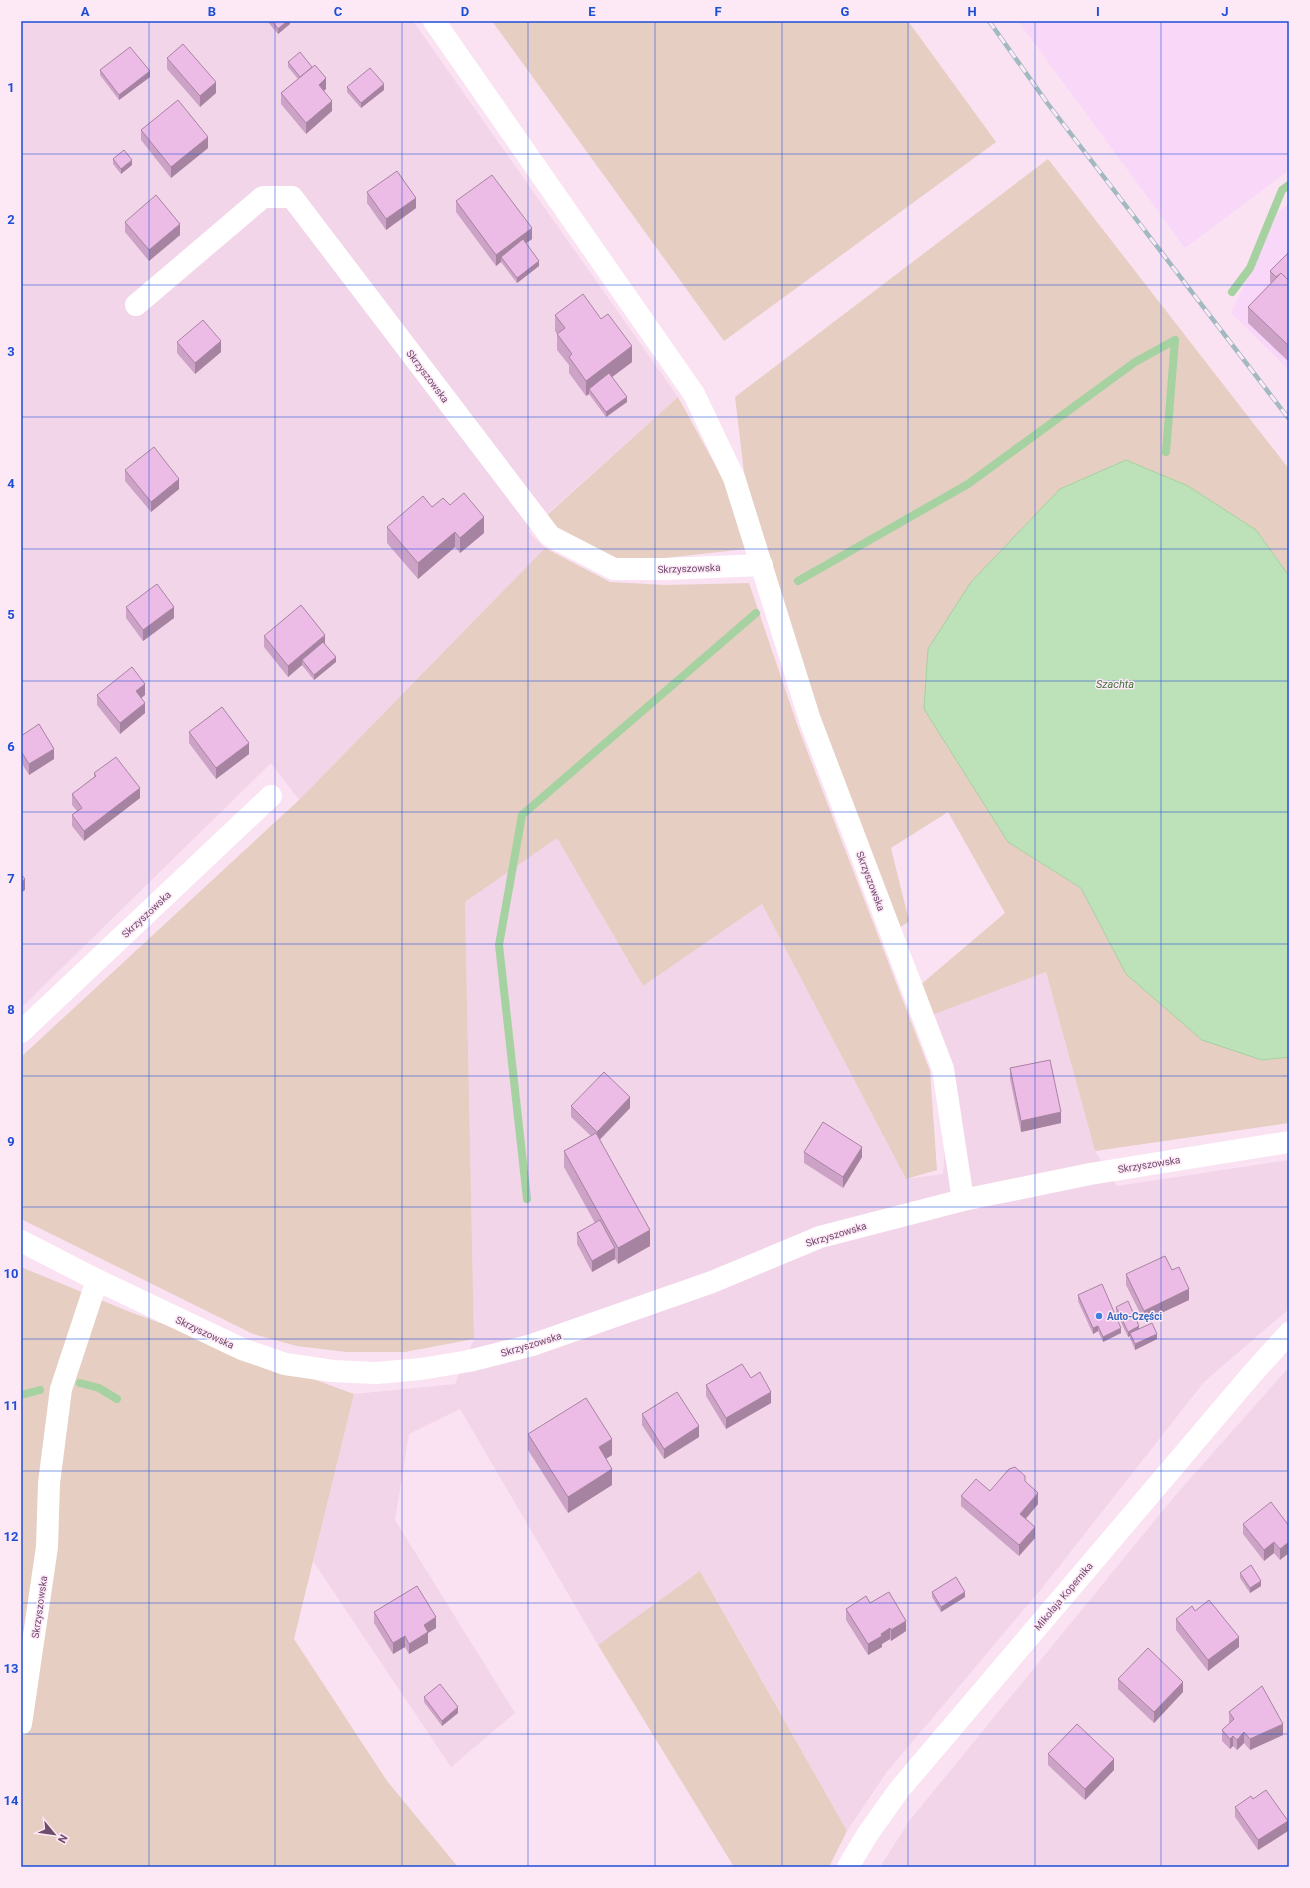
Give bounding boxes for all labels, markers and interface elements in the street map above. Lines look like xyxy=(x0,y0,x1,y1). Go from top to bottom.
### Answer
text: A xyxy=(81,4,90,19)
text: B xyxy=(208,4,216,19)
text: C xyxy=(334,4,343,19)
text: D xyxy=(461,4,469,19)
text: E xyxy=(588,4,596,19)
text: F xyxy=(714,4,722,19)
text: G xyxy=(841,4,850,19)
text: H xyxy=(967,4,977,19)
text: I xyxy=(1096,4,1100,19)
text: J xyxy=(1221,4,1229,19)
text: 1 xyxy=(7,80,15,95)
text: 2 xyxy=(7,212,15,227)
text: 3 xyxy=(7,344,15,359)
street label: Skrzyszowska xyxy=(404,348,451,405)
text: 4 xyxy=(7,476,15,491)
street label: Skrzyszowska xyxy=(657,562,721,575)
text: 5 xyxy=(7,607,15,622)
water label: Szachta xyxy=(1096,678,1134,691)
text: 6 xyxy=(7,739,15,754)
street label: Skrzyszowska xyxy=(854,850,887,913)
text: 7 xyxy=(7,871,15,886)
street label: Skrzyszowska xyxy=(120,889,173,940)
text: 8 xyxy=(7,1002,15,1017)
text: 9 xyxy=(7,1134,15,1149)
street label: Skrzyszowska xyxy=(1117,1154,1181,1175)
street label: Skrzyszowska xyxy=(804,1220,868,1249)
text: 10 xyxy=(4,1266,18,1281)
marker: Auto-Części xyxy=(1094,1311,1104,1321)
place label: Auto-Części xyxy=(1107,1311,1162,1322)
street label: Skrzyszowska xyxy=(174,1314,236,1351)
street label: Skrzyszowska xyxy=(499,1330,563,1359)
text: 11 xyxy=(4,1398,18,1413)
text: 12 xyxy=(4,1529,18,1544)
street label: Mikołaja Kopernika xyxy=(1032,1560,1095,1632)
street label: Skrzyszowska xyxy=(30,1575,49,1639)
text: 13 xyxy=(4,1661,18,1676)
text: 14 xyxy=(4,1793,19,1808)
north arrow xyxy=(34,1814,74,1854)
text: N xyxy=(55,1832,70,1845)

